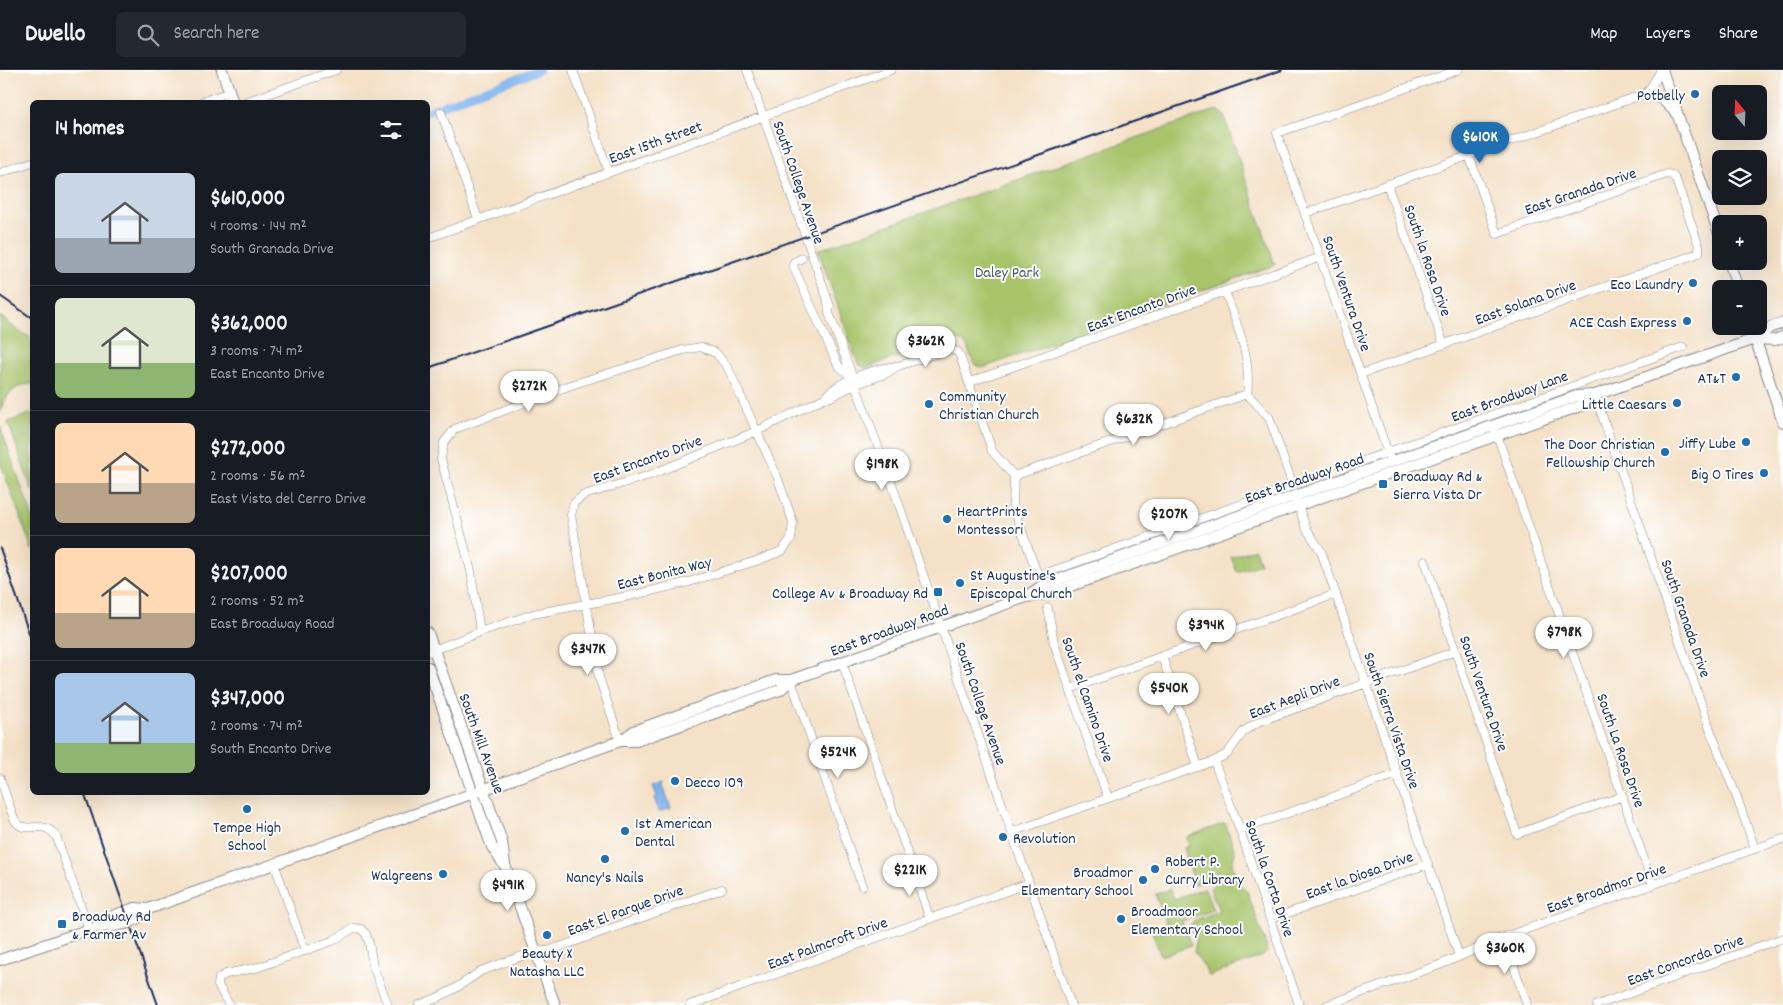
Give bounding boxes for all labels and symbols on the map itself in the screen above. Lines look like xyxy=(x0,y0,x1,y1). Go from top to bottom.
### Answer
place label: Potbelly xyxy=(1637,85,1686,108)
north arrow xyxy=(1712,85,1768,140)
marker: Potbelly xyxy=(1689,88,1701,100)
street label: East 15th Street xyxy=(606,116,706,171)
street label: South College Avenue xyxy=(766,118,830,248)
pin: $610K xyxy=(1445,122,1515,164)
street label: East Granada Drive xyxy=(1522,162,1640,222)
street label: South la Rosa Drive xyxy=(1397,202,1456,320)
street label: South Ventura Drive xyxy=(1315,233,1376,355)
park label: Daley Park xyxy=(975,262,1039,285)
street label: East Solana Drive xyxy=(1472,274,1580,332)
place label: Eco Laundry xyxy=(1610,274,1684,297)
marker: Eco Laundry xyxy=(1687,277,1699,289)
street label: East Encanto Drive xyxy=(1084,279,1200,340)
place label: ACE Cash Express xyxy=(1569,312,1677,335)
marker: ACE Cash Express xyxy=(1681,315,1693,327)
pin: $362K xyxy=(891,326,961,368)
street label: East Broadway Lane xyxy=(1448,365,1572,429)
place label: AT&T xyxy=(1697,368,1727,391)
pin: $272K xyxy=(494,370,564,413)
marker: AT&T xyxy=(1730,371,1742,383)
place label: Community Christian Church xyxy=(939,386,1039,427)
place label: Little Caesars xyxy=(1582,394,1667,417)
marker: Little Caesars xyxy=(1671,397,1683,409)
marker: Community Christian Church xyxy=(923,398,935,410)
pin: $632K xyxy=(1099,404,1169,446)
street label: East Encanto Drive xyxy=(590,430,706,491)
place label: Jiffy Lube xyxy=(1679,433,1736,456)
place label: The Door Christian Fellowship Church xyxy=(1544,434,1655,475)
marker: Jiffy Lube xyxy=(1740,436,1752,448)
marker: The Door Christian Fellowship Church xyxy=(1659,446,1671,458)
pin: $198K xyxy=(847,448,917,491)
street label: East Broadway Road xyxy=(1242,448,1367,511)
place label: Big O Tires xyxy=(1691,464,1754,487)
place label: Broadway Rd & Sierra Vista Dr xyxy=(1393,466,1483,507)
marker: Big O Tires xyxy=(1758,467,1770,479)
marker: Broadway Rd & Sierra Vista Dr xyxy=(1377,478,1389,490)
pin: $207K xyxy=(1134,498,1204,541)
place label: HeartPrints Montessori xyxy=(957,501,1028,542)
marker: HeartPrints Montessori xyxy=(941,513,953,525)
street label: East Bonita Way xyxy=(615,551,715,597)
street label: South Granada Drive xyxy=(1654,556,1716,681)
place label: St Augustine's Episcopal Church xyxy=(970,565,1072,606)
marker: St Augustine's Episcopal Church xyxy=(954,577,966,589)
place label: College Av & Broadway Rd xyxy=(772,583,928,606)
marker: College Av & Broadway Rd xyxy=(932,586,944,598)
street label: East Broadway Road xyxy=(827,599,952,663)
pin: $394K xyxy=(1171,610,1241,652)
pin: $798K xyxy=(1529,616,1599,659)
street label: South Ventura Drive xyxy=(1452,633,1513,755)
pin: $347K xyxy=(553,634,623,676)
street label: South el Camino Drive xyxy=(1054,634,1119,765)
street label: South College Avenue xyxy=(948,639,1012,769)
street label: South Sierra Vista Drive xyxy=(1356,649,1425,792)
street label: East Aepli Drive xyxy=(1246,670,1344,726)
pin: $540K xyxy=(1134,672,1204,715)
street label: South Mill Avenue xyxy=(452,690,509,797)
street label: South La Rosa Drive xyxy=(1589,691,1650,811)
pin: $524K xyxy=(803,736,873,779)
place label: Decco 109 xyxy=(685,772,744,795)
marker: Decco 109 xyxy=(669,775,681,787)
marker: Tempe High School xyxy=(241,803,253,815)
place label: 1st American Dental xyxy=(635,813,712,854)
place label: Tempe High School xyxy=(213,817,281,858)
street label: South la Corta Drive xyxy=(1238,817,1299,940)
marker: 1st American Dental xyxy=(619,825,631,837)
place label: Revolution xyxy=(1013,828,1076,851)
marker: Revolution xyxy=(997,831,1009,843)
street label: East la Diosa Drive xyxy=(1303,846,1417,906)
place label: Robert P. Curry Library xyxy=(1165,851,1245,892)
marker: Nancy's Nails xyxy=(599,853,611,865)
pin: $221K xyxy=(875,854,945,897)
street label: East Broadmor Drive xyxy=(1544,858,1670,921)
place label: Broadmor Elementary School xyxy=(1021,862,1133,903)
marker: Robert P. Curry Library xyxy=(1149,863,1161,875)
place label: Walgreens xyxy=(371,865,433,888)
place label: Nancy's Nails xyxy=(566,867,644,890)
marker: Walgreens xyxy=(437,868,449,880)
pin: $491K xyxy=(473,870,543,912)
marker: Broadmor Elementary School xyxy=(1137,874,1149,886)
street label: East El Parque Drive xyxy=(565,880,687,943)
place label: Broadmoor Elementary School xyxy=(1131,901,1243,942)
place label: Broadway Rd & Farmer Av xyxy=(72,906,151,947)
street label: East Palmcroft Drive xyxy=(765,912,891,977)
marker: Broadmoor Elementary School xyxy=(1115,913,1127,925)
marker: Broadway Rd & Farmer Av xyxy=(56,918,68,930)
marker: Beauty X Natasha LLC xyxy=(541,929,553,941)
street label: East Concorda Drive xyxy=(1624,930,1747,993)
pin: $360K xyxy=(1470,932,1540,975)
place label: Beauty X Natasha LLC xyxy=(509,943,585,984)

